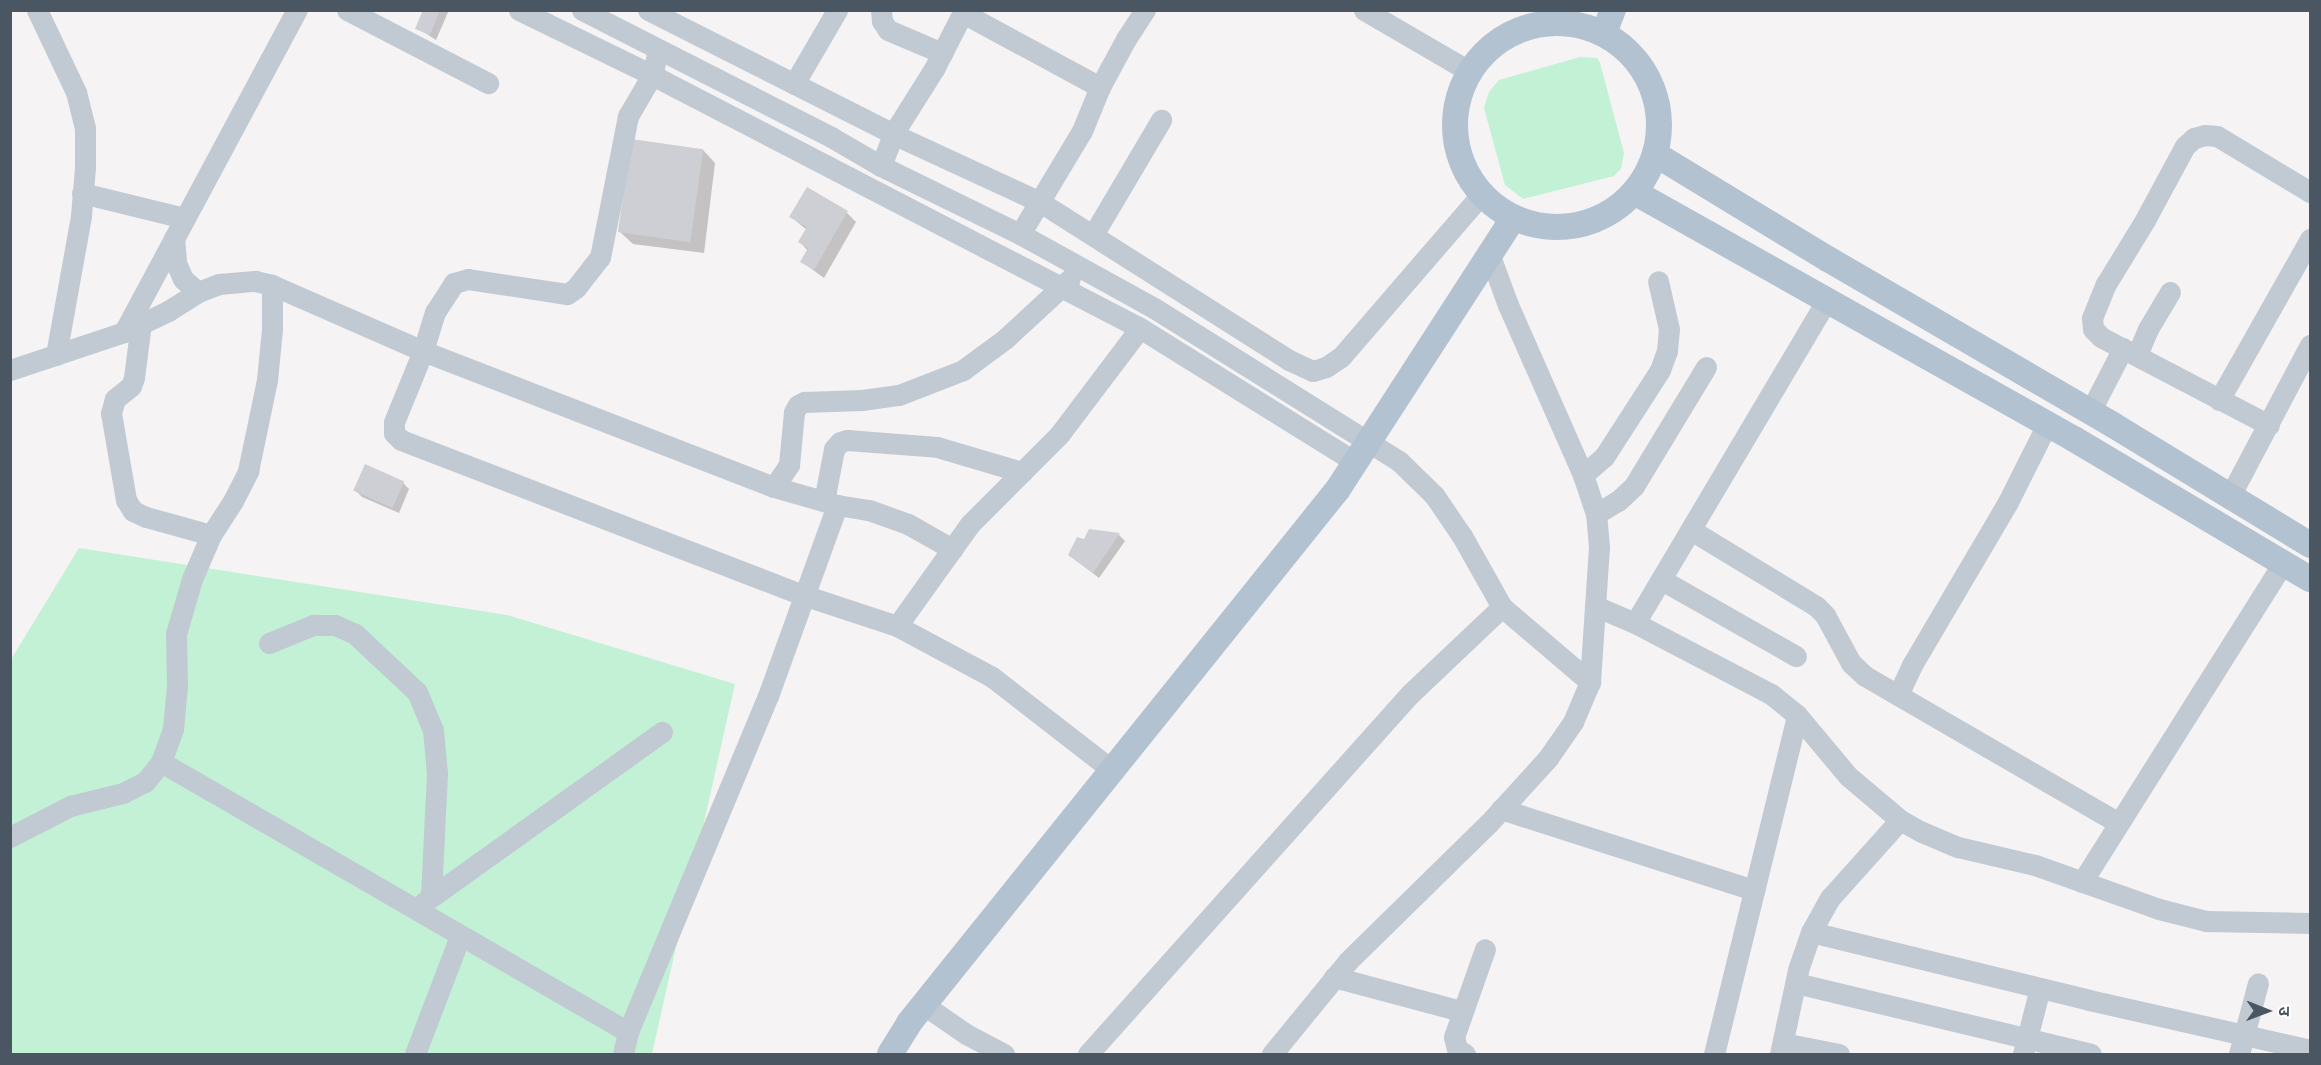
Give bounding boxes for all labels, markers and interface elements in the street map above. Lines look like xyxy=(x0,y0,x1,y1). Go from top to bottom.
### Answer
north arrow xyxy=(2237,981,2297,1041)
text: उ xyxy=(2276,1006,2294,1016)

